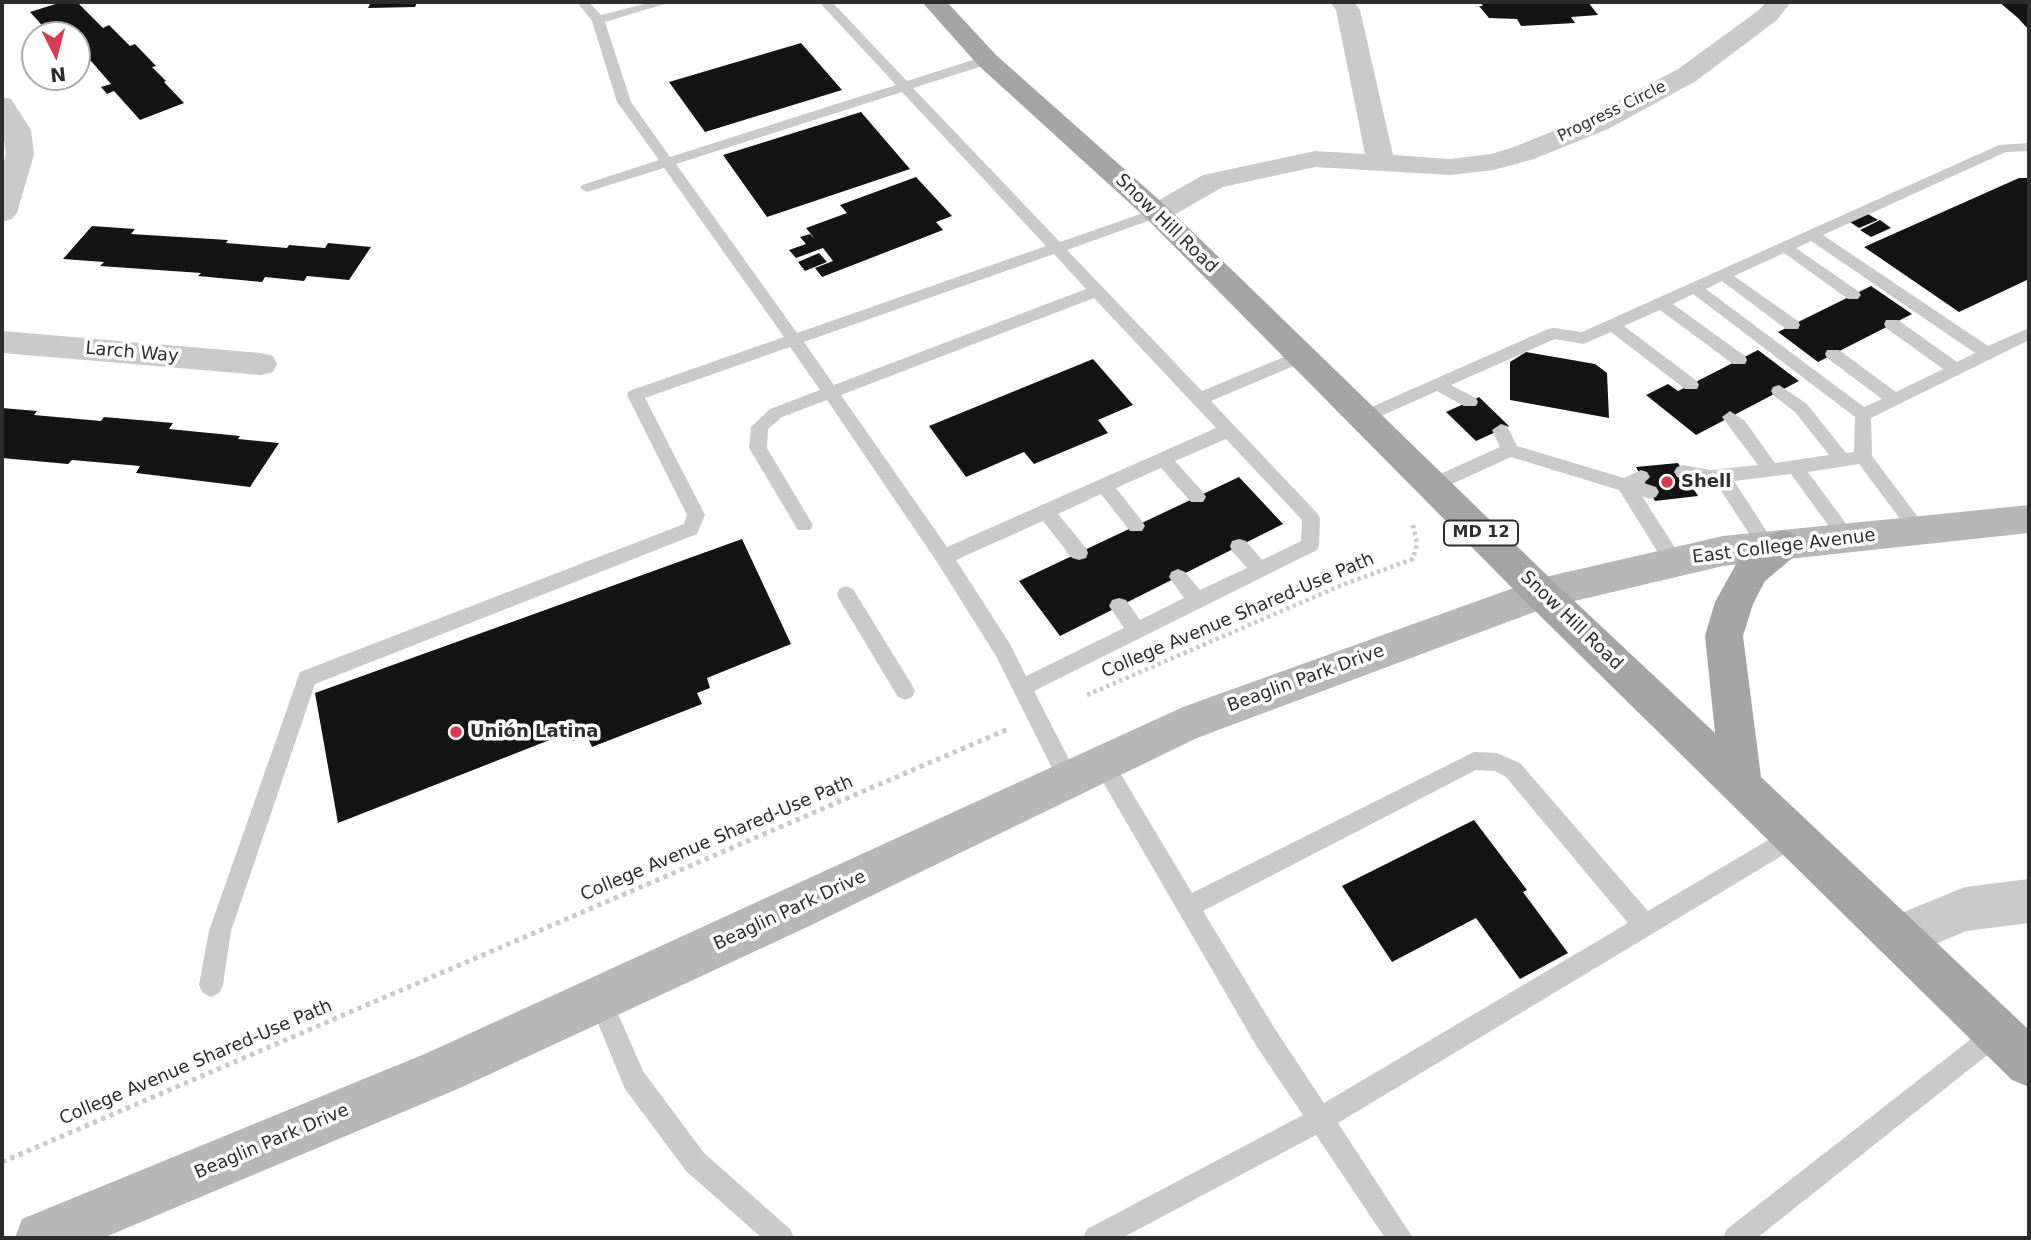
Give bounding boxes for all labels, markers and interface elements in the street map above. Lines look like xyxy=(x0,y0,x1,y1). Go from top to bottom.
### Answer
north arrow xyxy=(21,21,91,91)
text: N xyxy=(49,63,67,87)
street label: Progress Circle xyxy=(1555,77,1669,147)
street label: Snow Hill Road xyxy=(1110,170,1222,278)
street label: Larch Way xyxy=(85,338,179,368)
place label: Shell xyxy=(1681,471,1731,493)
marker: Shell xyxy=(1659,474,1675,490)
road number: MD 12 xyxy=(1444,520,1518,546)
street label: East College Avenue xyxy=(1691,525,1877,569)
street label: College Avenue Shared-Use Path xyxy=(1098,549,1378,683)
street label: Snow Hill Road xyxy=(1515,567,1627,675)
street label: Beaglin Park Drive xyxy=(1224,641,1388,717)
place label: Unión Latina xyxy=(470,721,598,743)
marker: Unión Latina xyxy=(448,724,464,740)
street label: College Avenue Shared-Use Path xyxy=(577,772,857,906)
street label: Beaglin Park Drive xyxy=(710,866,870,956)
street label: College Avenue Shared-Use Path xyxy=(56,996,336,1130)
street label: Beaglin Park Drive xyxy=(192,1100,352,1184)

